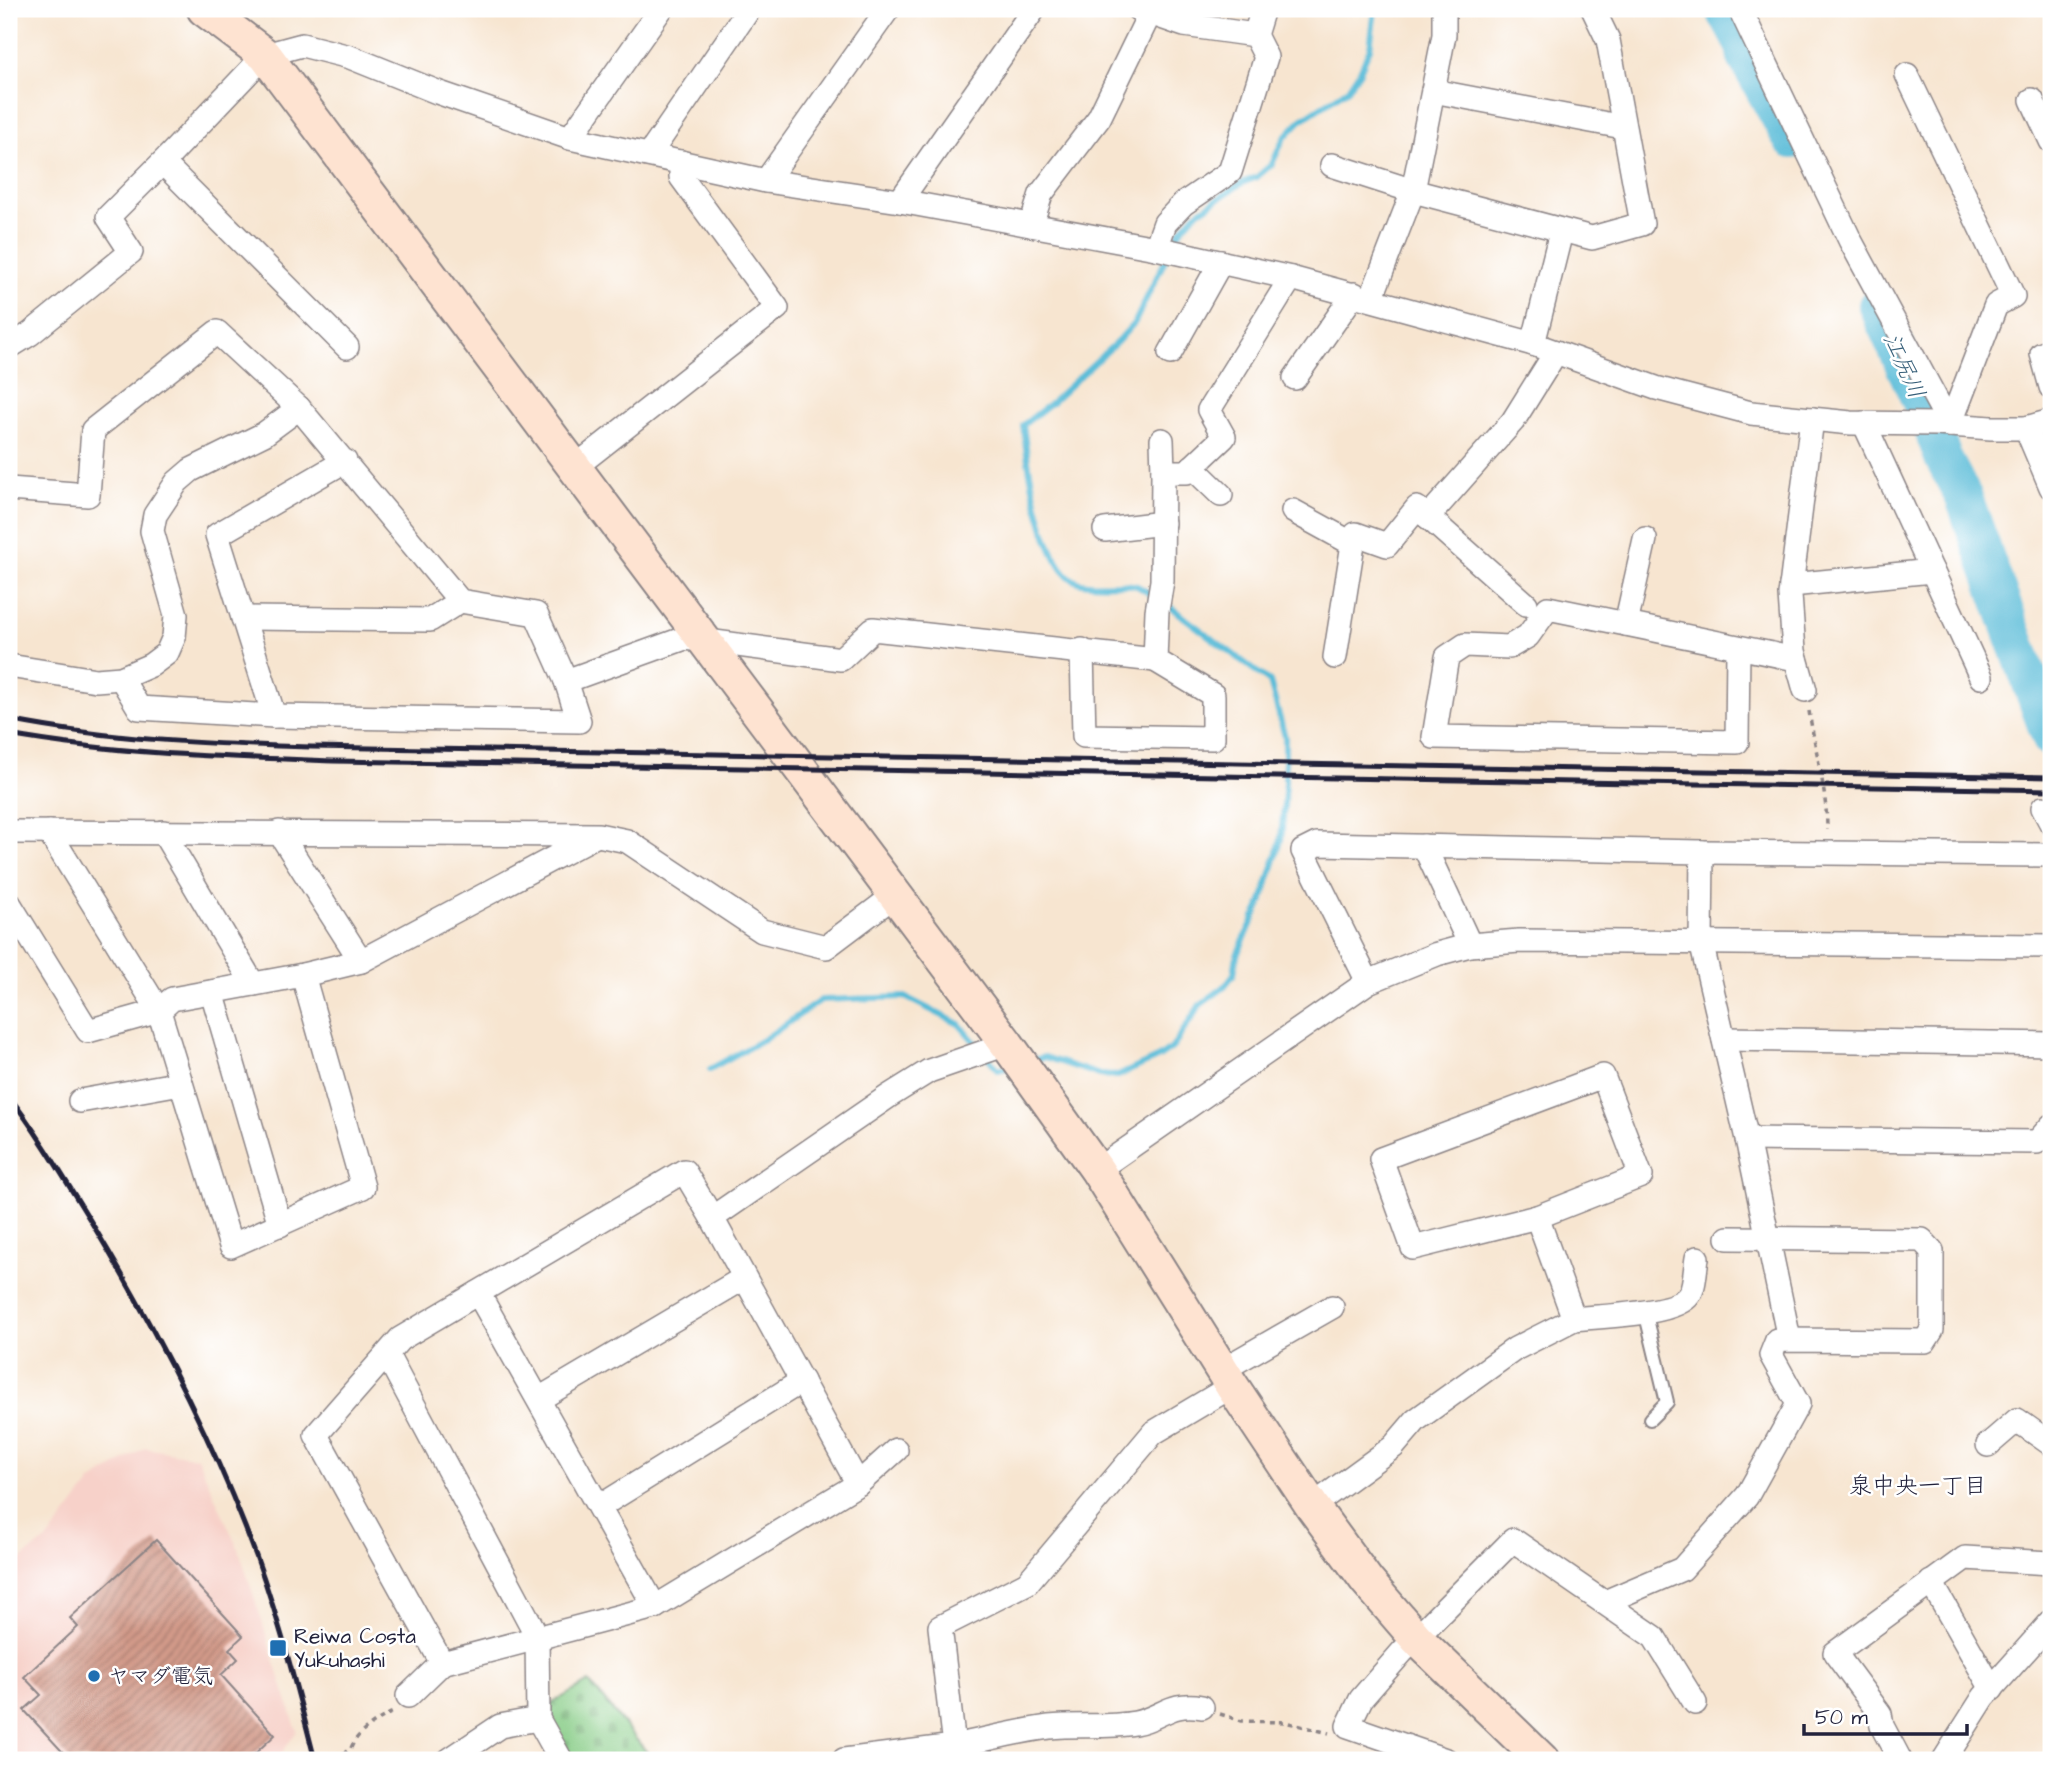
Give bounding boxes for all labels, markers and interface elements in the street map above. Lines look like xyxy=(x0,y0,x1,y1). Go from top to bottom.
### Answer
water label: 江尻川 xyxy=(1875,328,1933,404)
district label: 泉中央一丁目 xyxy=(1849,1470,1987,1502)
place label: Reiwa Costa Yukuhashi xyxy=(294,1622,416,1675)
marker: Reiwa Costa Yukuhashi xyxy=(268,1638,288,1658)
place label: ヤマダ電気 xyxy=(108,1662,213,1691)
marker: ヤマダ電気 xyxy=(86,1668,102,1684)
scale bar xyxy=(1804,1692,1967,1736)
text: 50 m xyxy=(1815,1703,1869,1732)

